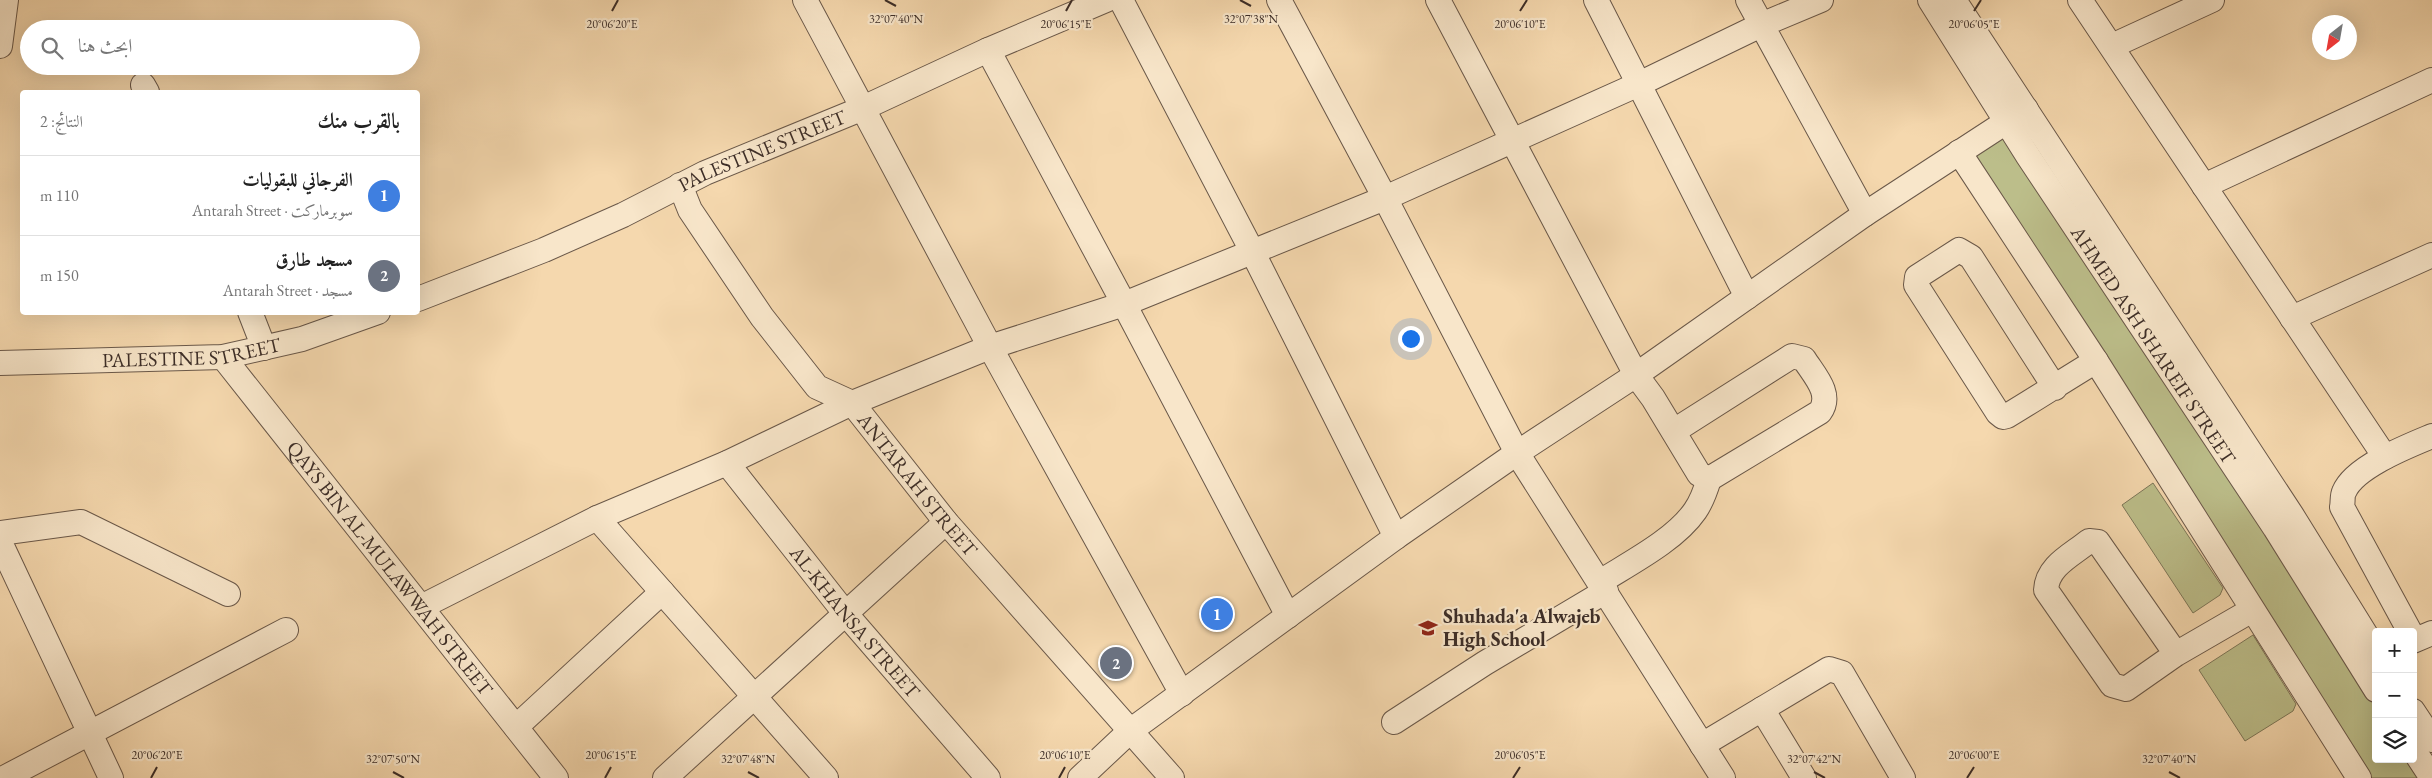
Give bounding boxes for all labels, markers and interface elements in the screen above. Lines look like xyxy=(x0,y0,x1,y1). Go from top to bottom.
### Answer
text: 32°07'40"N xyxy=(869,11,923,27)
text: 32°07'38"N xyxy=(1224,11,1278,27)
north arrow xyxy=(2312,15,2357,60)
text: 20°06'20"E xyxy=(586,16,638,32)
text: 20°06'15"E xyxy=(1040,16,1092,32)
text: 20°06'10"E xyxy=(1494,16,1546,32)
text: 20°06'05"E xyxy=(1948,16,2000,32)
search box xyxy=(20,20,420,75)
text: ابحث هنا xyxy=(78,33,132,58)
icon: search xyxy=(38,34,66,62)
street label: PALESTINE STREET xyxy=(674,103,850,198)
text: بالقرب منك xyxy=(317,107,400,134)
text: النتائج: 2 xyxy=(40,111,83,132)
text: الفرجاني للبقوليات xyxy=(242,167,353,192)
text: 110 m xyxy=(40,185,79,206)
text: 1 xyxy=(380,185,388,206)
text: سوبرماركت · Antarah Street xyxy=(192,200,353,221)
street label: AHMED ASH SHAREIF STREET xyxy=(2064,220,2242,470)
text: مسجد طارق xyxy=(275,247,353,272)
text: 150 m xyxy=(40,265,79,286)
text: 2 xyxy=(380,265,388,286)
text: مسجد · Antarah Street xyxy=(223,280,353,301)
your location xyxy=(1398,326,1424,352)
street label: PALESTINE STREET xyxy=(102,331,284,373)
street label: ANTARAH STREET xyxy=(851,407,984,562)
street label: QAYS BIN AL-MULAWWAH STREET xyxy=(281,435,499,701)
street label: AL-KHANSA STREET xyxy=(783,540,926,704)
pin: 1 xyxy=(1201,595,1233,633)
place label: Shuhada'a Alwajeb High School xyxy=(1443,603,1601,652)
school or university icon: Shuhada'a Alwajeb High School xyxy=(1417,617,1439,639)
map controls xyxy=(2372,628,2417,763)
button: + xyxy=(2372,628,2417,673)
pin: 2 xyxy=(1100,644,1132,682)
button: − xyxy=(2372,673,2417,718)
button: layers xyxy=(2372,718,2417,763)
text: 20°06'20"E xyxy=(131,747,183,763)
text: 20°06'15"E xyxy=(585,747,637,763)
text: 20°06'10"E xyxy=(1039,747,1091,763)
text: 20°06'05"E xyxy=(1494,747,1546,763)
text: 20°06'00"E xyxy=(1948,747,2000,763)
text: 32°07'50"N xyxy=(366,751,420,767)
text: 32°07'48"N xyxy=(721,751,775,767)
text: 32°07'42"N xyxy=(1787,751,1841,767)
text: 32°07'40"N xyxy=(2142,751,2196,767)

